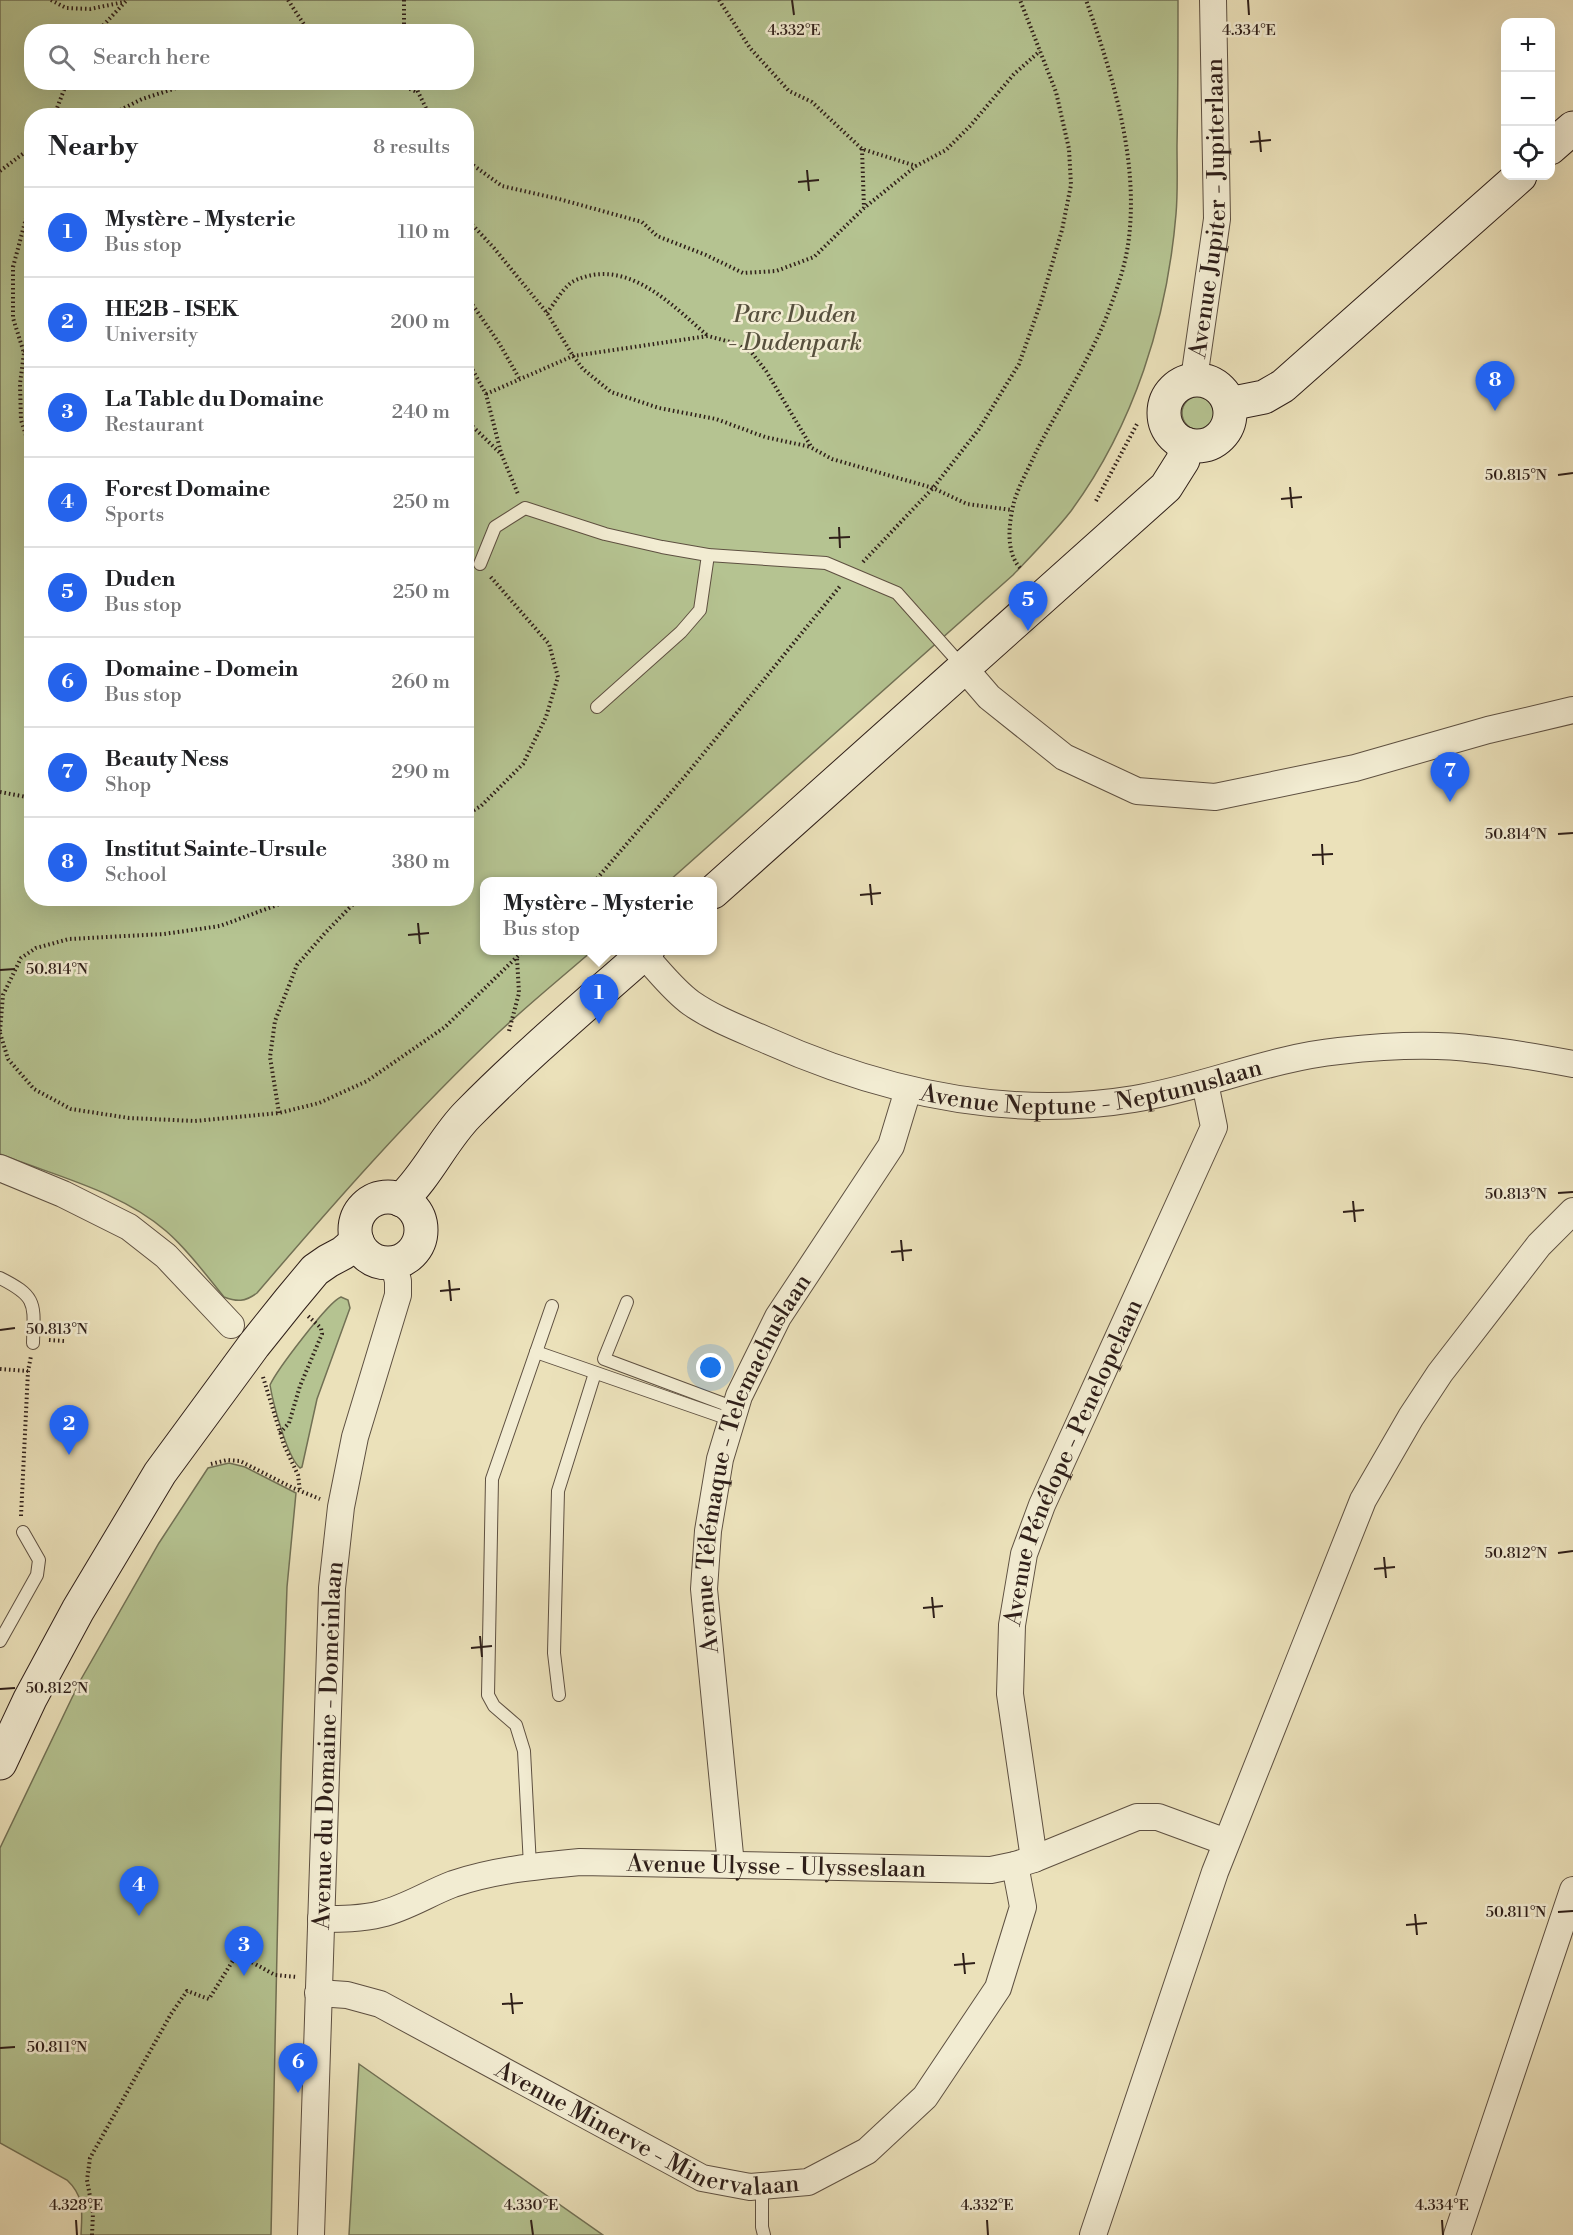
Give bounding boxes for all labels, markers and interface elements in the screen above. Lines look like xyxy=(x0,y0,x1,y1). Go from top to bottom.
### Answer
map controls xyxy=(1501,18,1555,180)
button: + xyxy=(1501,18,1555,72)
text: 4.332°E xyxy=(767,21,821,40)
text: 4.334°E xyxy=(1222,21,1276,40)
search box xyxy=(24,24,474,90)
icon: search xyxy=(45,41,78,74)
text: Search here xyxy=(93,44,210,71)
street label: Avenue Jupiter - Jupiterlaan xyxy=(1183,58,1233,361)
button: − xyxy=(1501,72,1555,126)
button: locate xyxy=(1501,126,1555,180)
text: Nearby xyxy=(48,131,138,163)
text: 8 results xyxy=(373,135,450,160)
text: Mystère - Mysterie xyxy=(105,206,296,233)
text: 1 xyxy=(63,220,72,245)
text: 110 m xyxy=(398,220,450,245)
text: Bus stop xyxy=(105,233,182,258)
text: HE2B - ISEK xyxy=(105,296,239,323)
park label: Parc Duden - Dudenpark xyxy=(728,300,862,358)
text: 2 xyxy=(61,310,74,335)
text: 200 m xyxy=(390,310,450,335)
text: University xyxy=(105,323,198,348)
pin: 8 xyxy=(1476,362,1514,411)
text: La Table du Domaine xyxy=(105,386,324,413)
text: 3 xyxy=(61,400,74,425)
text: 240 m xyxy=(392,400,450,425)
text: Restaurant xyxy=(105,413,204,438)
text: 50.815°N xyxy=(1485,466,1547,485)
text: Forest Domaine xyxy=(105,476,270,503)
text: 4 xyxy=(61,490,74,515)
text: 250 m xyxy=(393,490,450,515)
text: Sports xyxy=(105,503,164,528)
text: Duden xyxy=(105,566,175,593)
text: 5 xyxy=(61,580,74,605)
text: 250 m xyxy=(393,580,450,605)
pin: 5 xyxy=(1008,582,1048,631)
text: Bus stop xyxy=(105,593,182,618)
text: Domaine - Domein xyxy=(105,656,298,683)
text: 6 xyxy=(61,670,74,695)
text: 260 m xyxy=(392,670,450,695)
text: Bus stop xyxy=(105,683,182,708)
text: Beauty Ness xyxy=(105,746,229,773)
pin: 7 xyxy=(1430,752,1470,802)
text: 7 xyxy=(62,760,73,785)
text: 290 m xyxy=(392,760,450,785)
text: Shop xyxy=(105,773,151,798)
text: 50.814°N xyxy=(1485,825,1547,844)
text: Institut Sainte-Ursule xyxy=(105,836,327,863)
text: 8 xyxy=(61,850,74,875)
text: 380 m xyxy=(392,850,450,875)
text: School xyxy=(105,863,167,888)
popup xyxy=(480,877,717,955)
text: Mystère - Mysterie xyxy=(503,890,694,917)
text: Bus stop xyxy=(503,917,580,942)
text: 50.814°N xyxy=(26,960,88,979)
pin: 1 xyxy=(580,974,618,1024)
street label: Avenue Neptune - Neptunuslaan xyxy=(917,1053,1265,1122)
text: 50.813°N xyxy=(1485,1185,1547,1204)
street label: Avenue Télémaque - Telemachuslaan xyxy=(690,1268,818,1656)
street label: Avenue Pénélope - Penelopelaan xyxy=(998,1295,1150,1629)
text: 50.813°N xyxy=(26,1320,88,1339)
your location xyxy=(696,1353,725,1382)
pin: 2 xyxy=(50,1406,88,1455)
text: 50.812°N xyxy=(1485,1544,1547,1563)
street label: Avenue du Domaine - Domeinlaan xyxy=(307,1560,351,1931)
text: 50.812°N xyxy=(26,1679,88,1698)
street label: Avenue Ulysse - Ulysseslaan xyxy=(625,1849,926,1885)
pin: 4 xyxy=(120,1866,158,1916)
text: 50.811°N xyxy=(1486,1903,1546,1922)
pin: 3 xyxy=(224,1926,264,1976)
text: 50.811°N xyxy=(27,2038,87,2057)
pin: 6 xyxy=(278,2044,318,2093)
street label: Avenue Minerve - Minervalaan xyxy=(489,2055,800,2204)
text: 4.328°E xyxy=(49,2196,103,2215)
text: 4.330°E xyxy=(504,2196,558,2215)
text: 4.332°E xyxy=(960,2196,1014,2215)
text: 4.334°E xyxy=(1415,2196,1469,2215)

